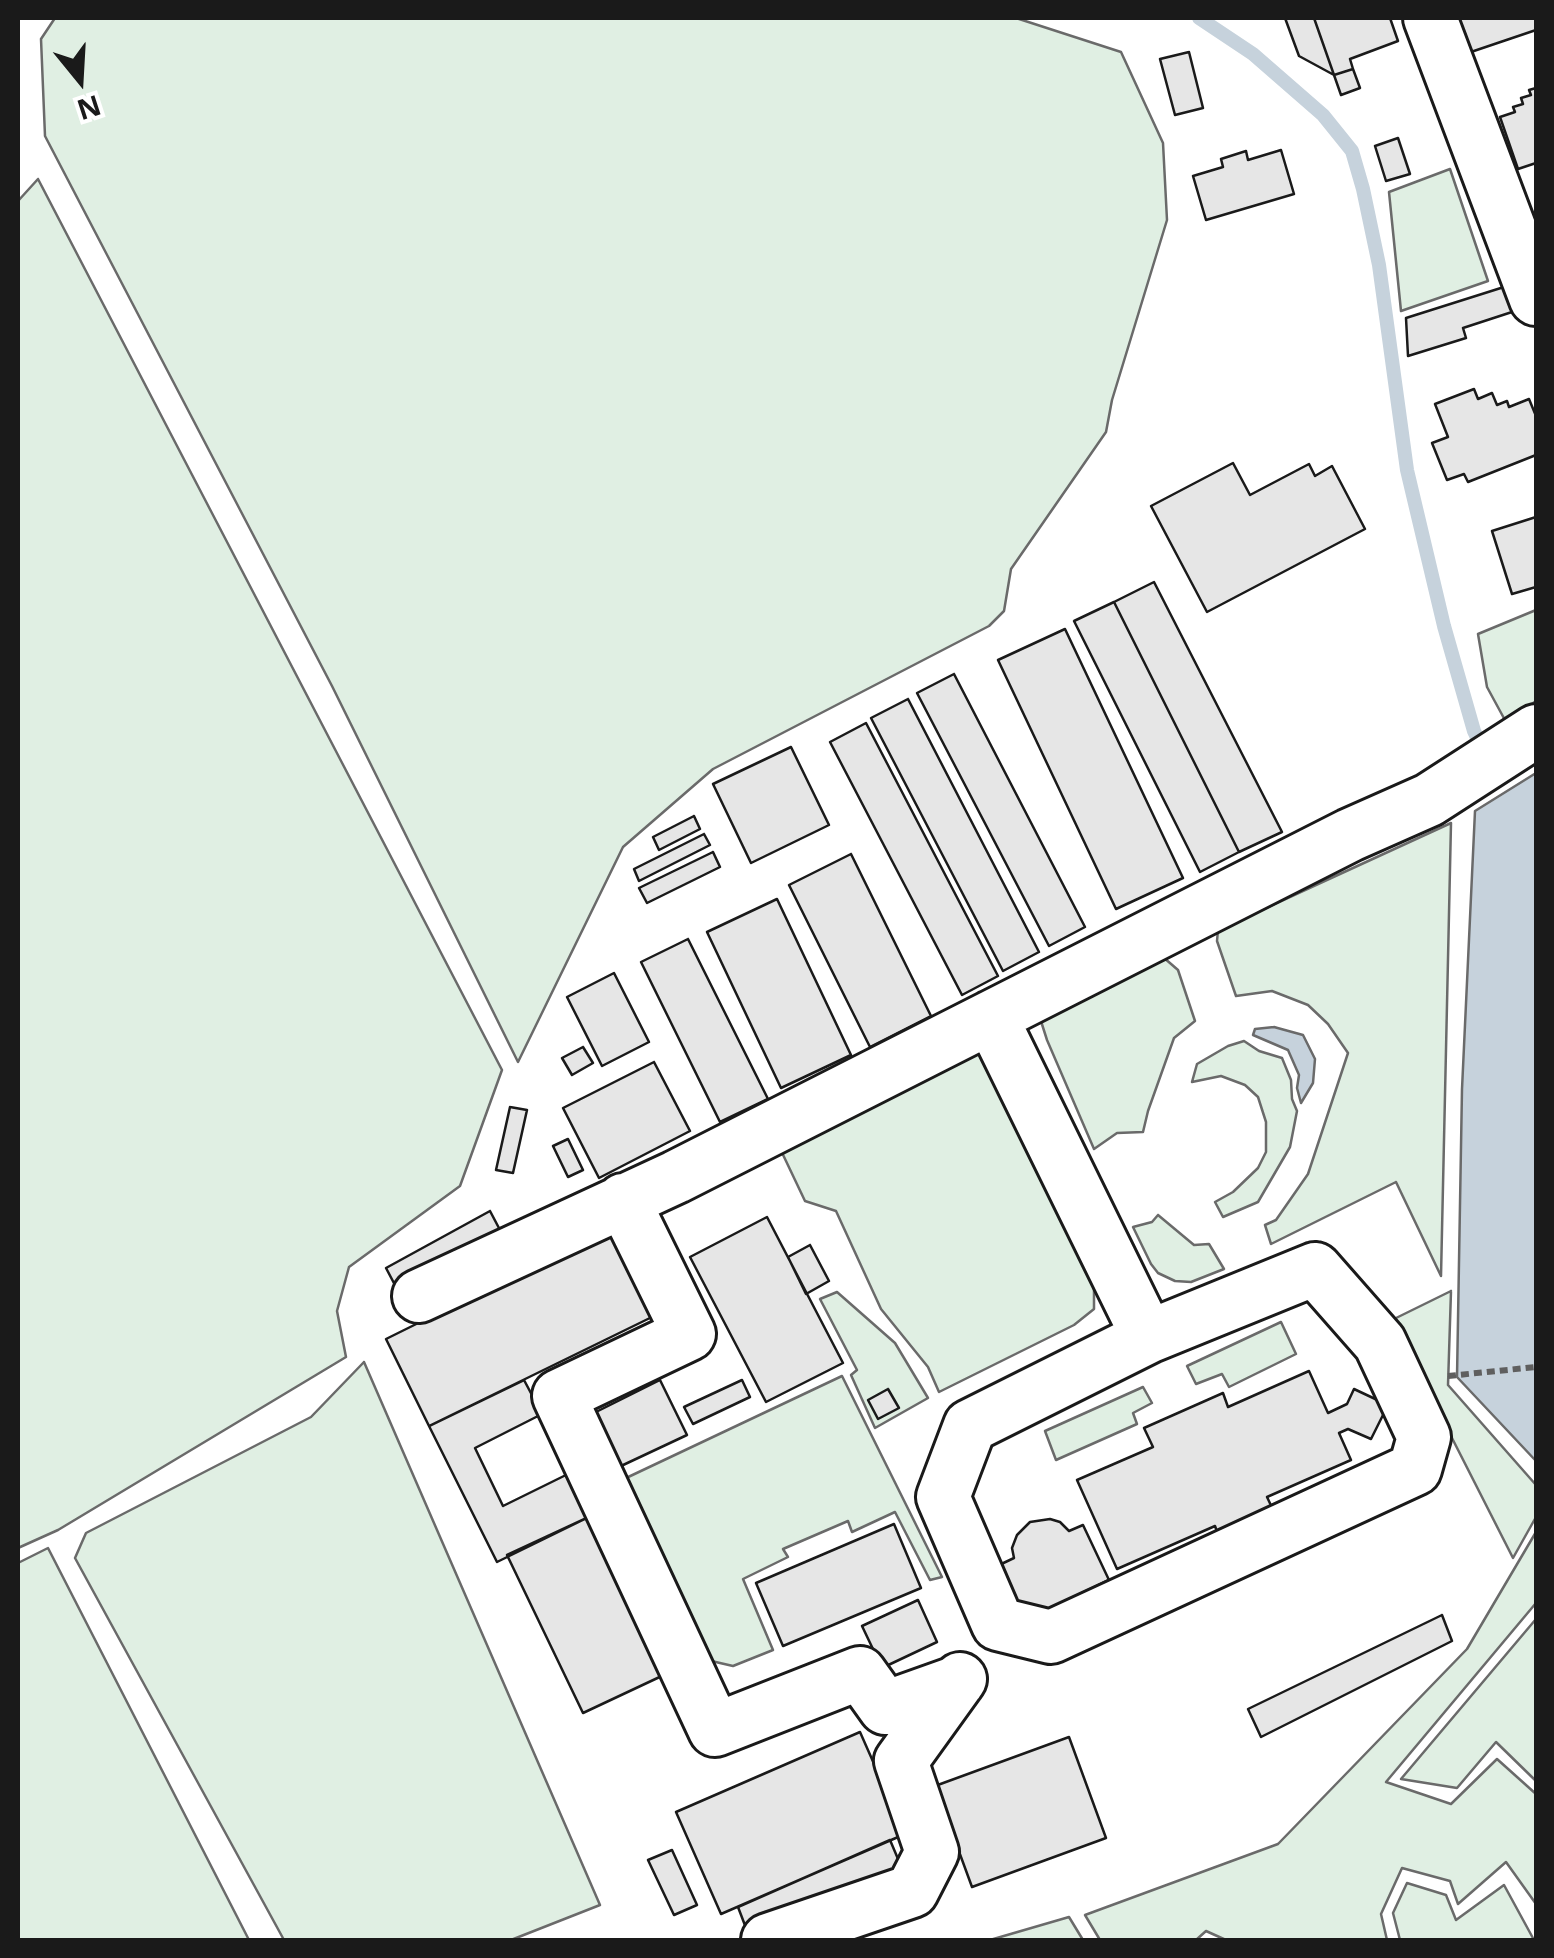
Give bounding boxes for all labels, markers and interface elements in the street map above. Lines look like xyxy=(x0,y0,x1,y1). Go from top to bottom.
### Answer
north arrow xyxy=(30,30,130,130)
text: N xyxy=(73,87,106,130)

